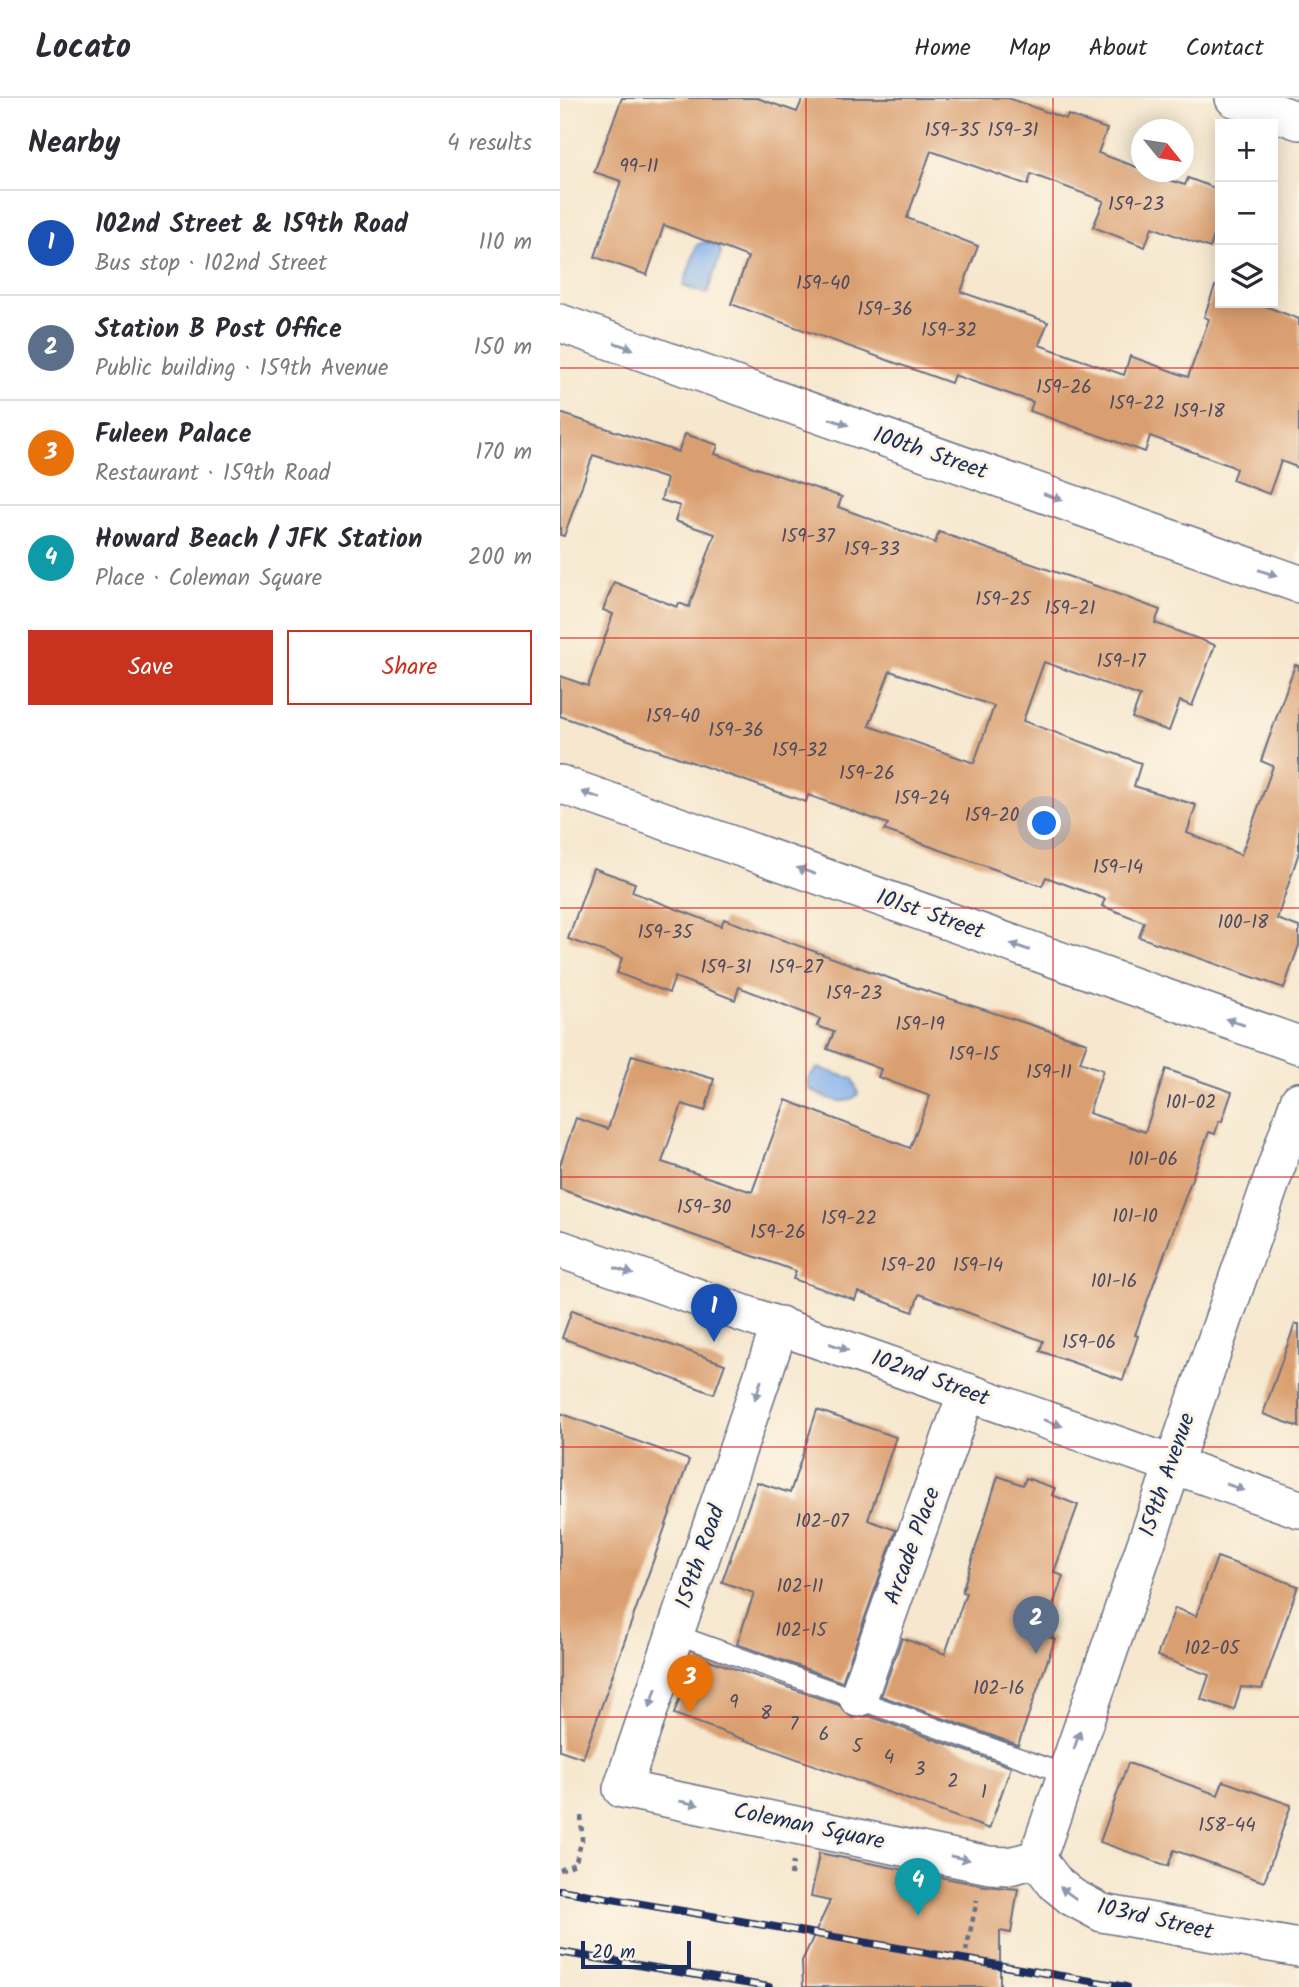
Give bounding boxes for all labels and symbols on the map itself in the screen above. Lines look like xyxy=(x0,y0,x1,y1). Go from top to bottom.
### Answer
house number: 159-35 xyxy=(924,116,981,146)
house number: 159-31 xyxy=(988,116,1039,146)
north arrow xyxy=(1131,119,1194,182)
house number: 99-11 xyxy=(619,152,659,182)
house number: 159-23 xyxy=(1108,190,1164,220)
house number: 159-40 xyxy=(796,269,850,299)
house number: 159-36 xyxy=(857,295,913,325)
house number: 159-32 xyxy=(921,316,977,346)
one-way arrow xyxy=(614,341,635,352)
house number: 159-26 xyxy=(1036,373,1092,403)
house number: 159-22 xyxy=(1109,389,1165,419)
house number: 159-18 xyxy=(1173,397,1225,427)
one-way arrow xyxy=(828,417,849,428)
street label: 100th Street xyxy=(868,418,993,491)
one-way arrow xyxy=(1043,492,1064,503)
house number: 159-37 xyxy=(781,522,836,552)
house number: 159-33 xyxy=(844,535,900,565)
one-way arrow xyxy=(1258,568,1279,579)
house number: 159-25 xyxy=(975,585,1032,615)
house number: 159-21 xyxy=(1044,594,1096,624)
house number: 159-17 xyxy=(1097,647,1147,677)
house number: 159-40 xyxy=(646,702,700,732)
house number: 159-36 xyxy=(708,716,764,746)
house number: 159-32 xyxy=(772,736,828,766)
house number: 159-26 xyxy=(839,759,895,789)
house number: 159-24 xyxy=(894,784,950,814)
one-way arrow xyxy=(581,789,602,800)
house number: 159-20 xyxy=(965,801,1019,831)
your location xyxy=(1027,806,1061,840)
house number: 159-14 xyxy=(1093,853,1143,883)
one-way arrow xyxy=(795,865,816,876)
street label: 101st Street xyxy=(871,880,990,951)
house number: 100-18 xyxy=(1217,908,1269,938)
house number: 159-35 xyxy=(637,918,694,948)
one-way arrow xyxy=(1010,941,1031,952)
house number: 159-31 xyxy=(701,953,752,983)
house number: 159-27 xyxy=(769,953,824,983)
house number: 159-23 xyxy=(826,979,882,1009)
house number: 159-19 xyxy=(895,1010,945,1040)
one-way arrow xyxy=(1224,1017,1245,1028)
house number: 159-15 xyxy=(949,1040,1001,1070)
house number: 159-11 xyxy=(1026,1058,1072,1088)
house number: 101-02 xyxy=(1166,1088,1216,1118)
house number: 101-06 xyxy=(1128,1145,1178,1175)
house number: 159-30 xyxy=(677,1193,731,1223)
house number: 101-10 xyxy=(1112,1202,1158,1232)
house number: 159-22 xyxy=(821,1204,877,1234)
house number: 159-26 xyxy=(750,1218,806,1248)
house number: 159-20 xyxy=(881,1251,935,1281)
house number: 159-14 xyxy=(953,1251,1003,1281)
one-way arrow xyxy=(614,1266,635,1277)
house number: 101-16 xyxy=(1091,1267,1137,1297)
pin: 1 xyxy=(691,1284,737,1342)
house number: 159-06 xyxy=(1062,1328,1116,1358)
street label: 102nd Street xyxy=(866,1341,995,1417)
one-way arrow xyxy=(829,1342,850,1353)
one-way arrow xyxy=(752,1380,763,1401)
street label: 159th Avenue xyxy=(1130,1408,1206,1542)
one-way arrow xyxy=(1043,1418,1064,1429)
street label: Arcade Place xyxy=(875,1482,951,1610)
one-way arrow xyxy=(1225,1482,1246,1493)
street label: 159th Road xyxy=(667,1500,736,1614)
house number: 102-07 xyxy=(795,1507,850,1537)
house number: 102-11 xyxy=(776,1572,824,1602)
pin: 2 xyxy=(1013,1596,1059,1654)
house number: 102-15 xyxy=(775,1616,828,1646)
house number: 102-05 xyxy=(1185,1634,1241,1664)
pin: 3 xyxy=(667,1655,713,1713)
house number: 102-16 xyxy=(973,1674,1025,1704)
one-way arrow xyxy=(647,1688,658,1709)
house number: 9 xyxy=(729,1688,739,1718)
house number: 8 xyxy=(760,1699,772,1729)
house number: 7 xyxy=(790,1710,800,1740)
house number: 6 xyxy=(819,1720,829,1750)
one-way arrow xyxy=(1072,1729,1083,1750)
house number: 5 xyxy=(852,1732,864,1762)
house number: 4 xyxy=(884,1743,894,1773)
house number: 3 xyxy=(915,1755,926,1785)
house number: 2 xyxy=(947,1767,959,1797)
house number: 1 xyxy=(981,1778,987,1808)
street label: Coleman Square xyxy=(730,1793,888,1861)
one-way arrow xyxy=(678,1797,700,1808)
house number: 158-44 xyxy=(1198,1811,1256,1841)
one-way arrow xyxy=(949,1853,971,1864)
pin: 4 xyxy=(895,1858,941,1916)
one-way arrow xyxy=(1059,1886,1077,1900)
street label: 103rd Street xyxy=(1093,1889,1218,1951)
scale bar xyxy=(581,1938,691,1970)

